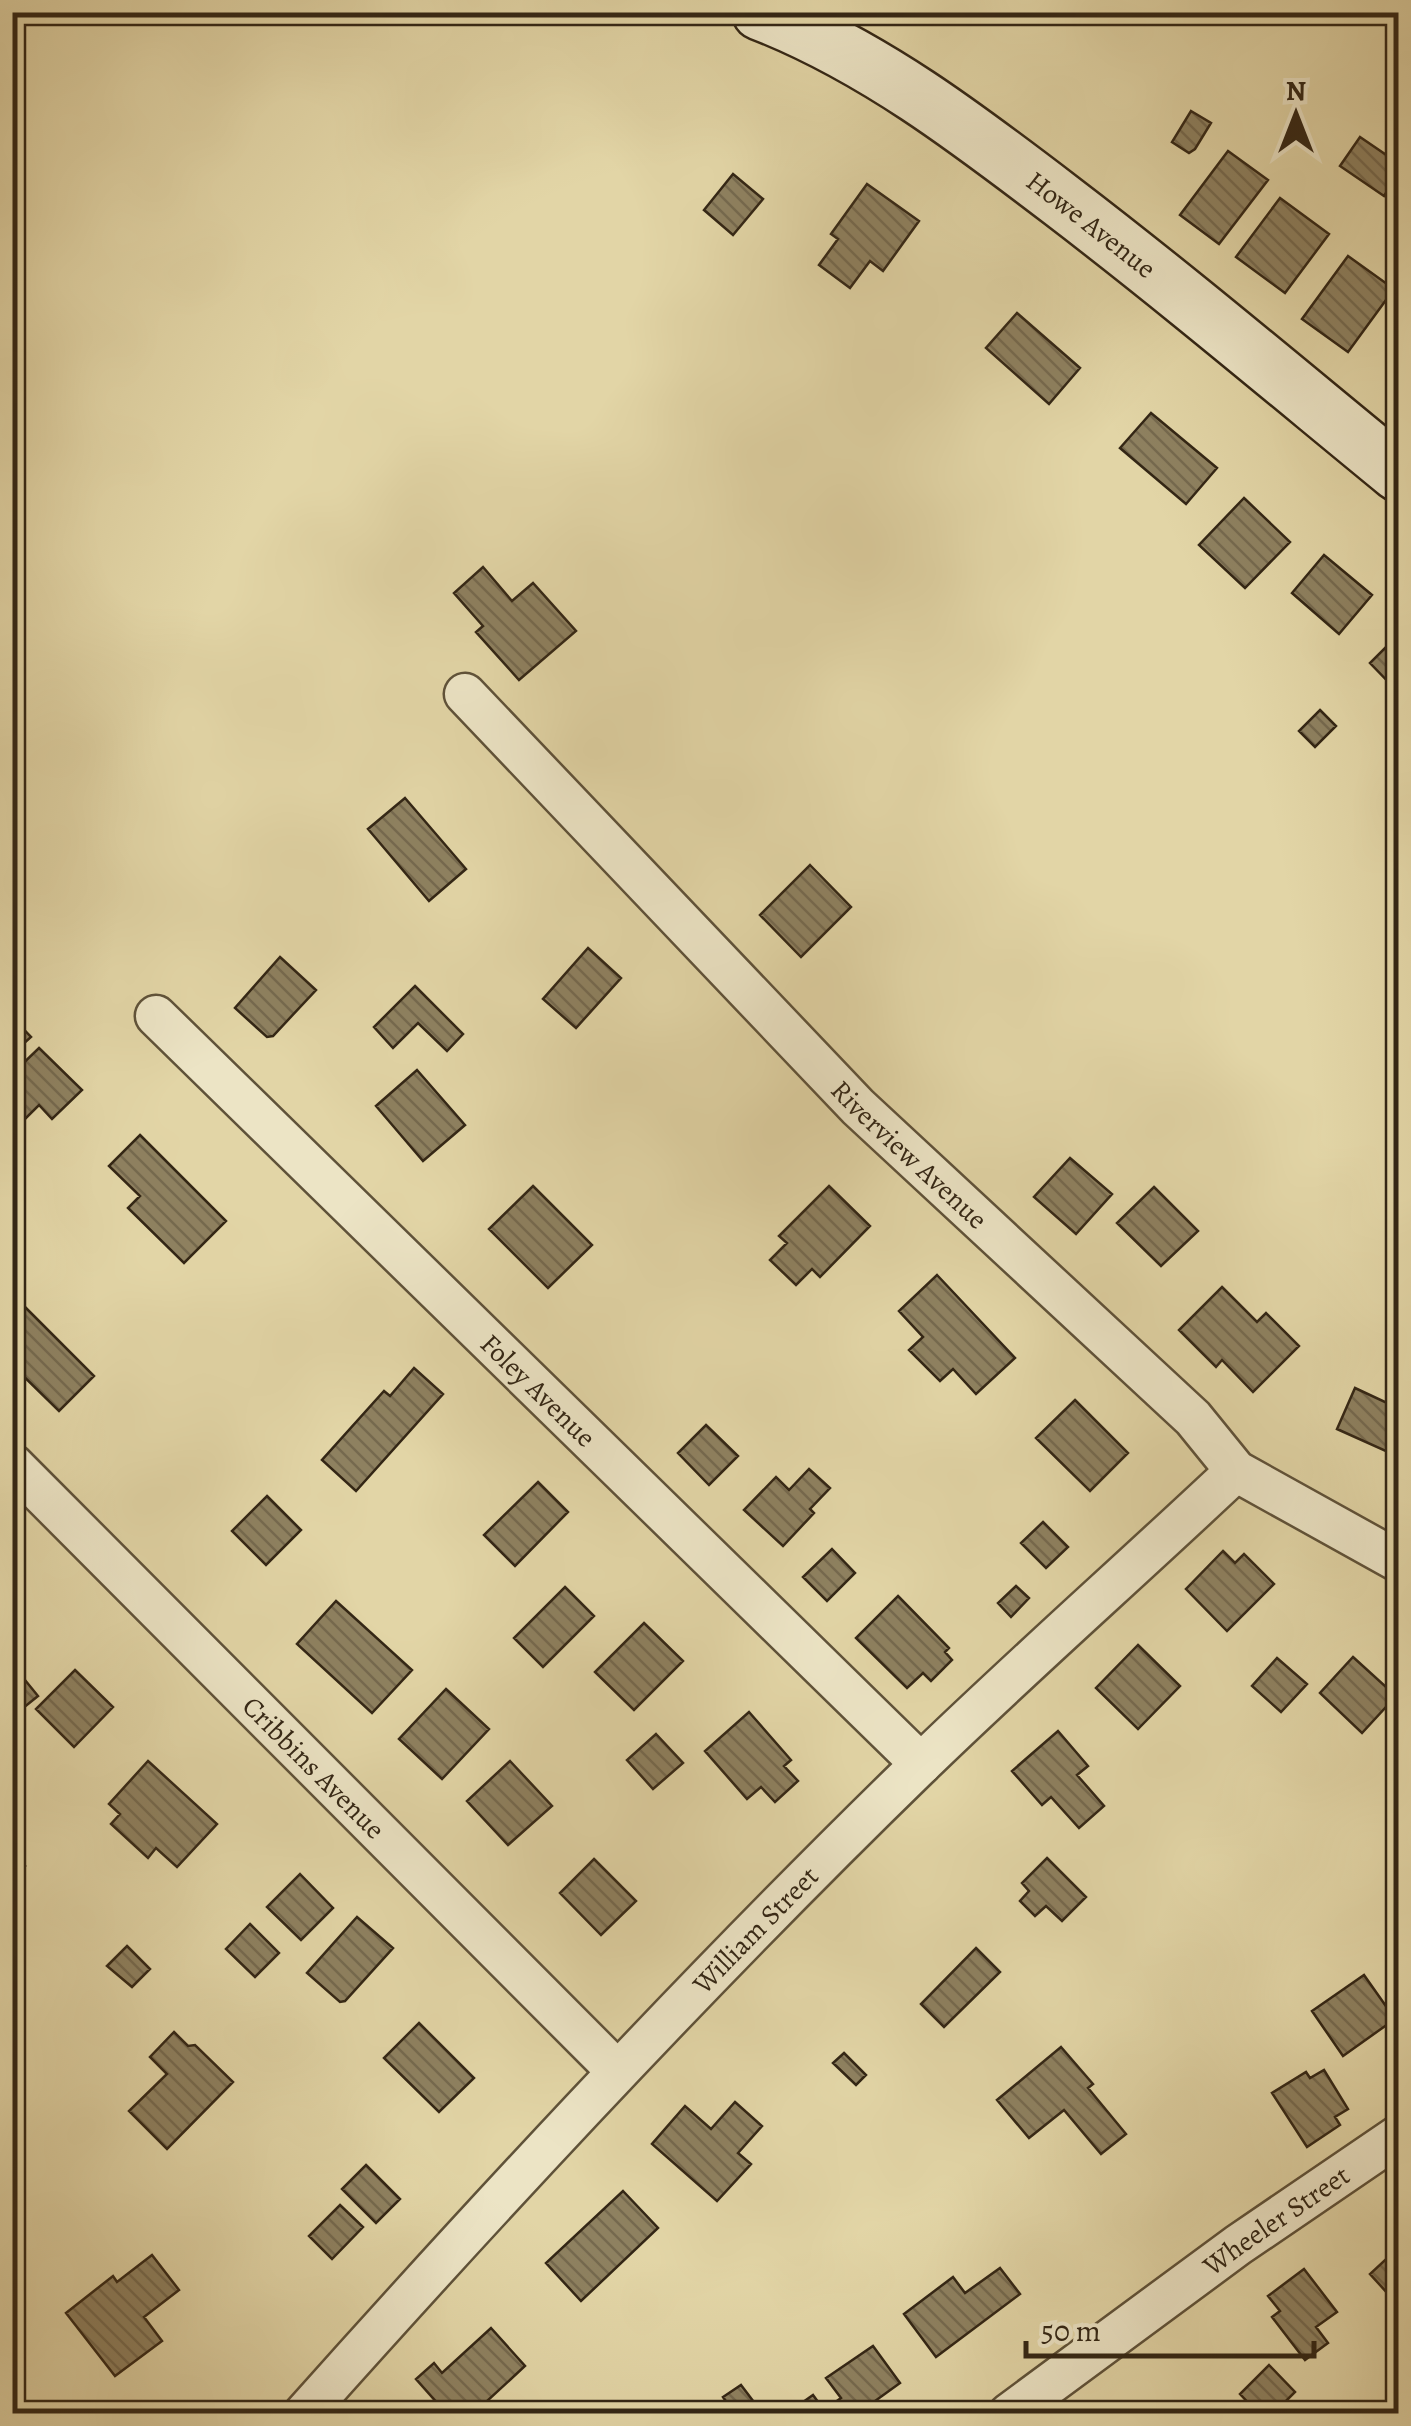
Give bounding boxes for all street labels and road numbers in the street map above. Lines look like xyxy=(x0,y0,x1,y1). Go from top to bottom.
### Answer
street label: Howe Avenue xyxy=(1018,162,1164,287)
street label: Riverview Avenue xyxy=(822,1072,996,1238)
street label: Foley Avenue xyxy=(472,1325,604,1456)
street label: Cribbins Avenue xyxy=(234,1688,393,1848)
street label: William Street xyxy=(684,1858,827,2003)
street label: Wheeler Street xyxy=(1194,2157,1357,2285)

